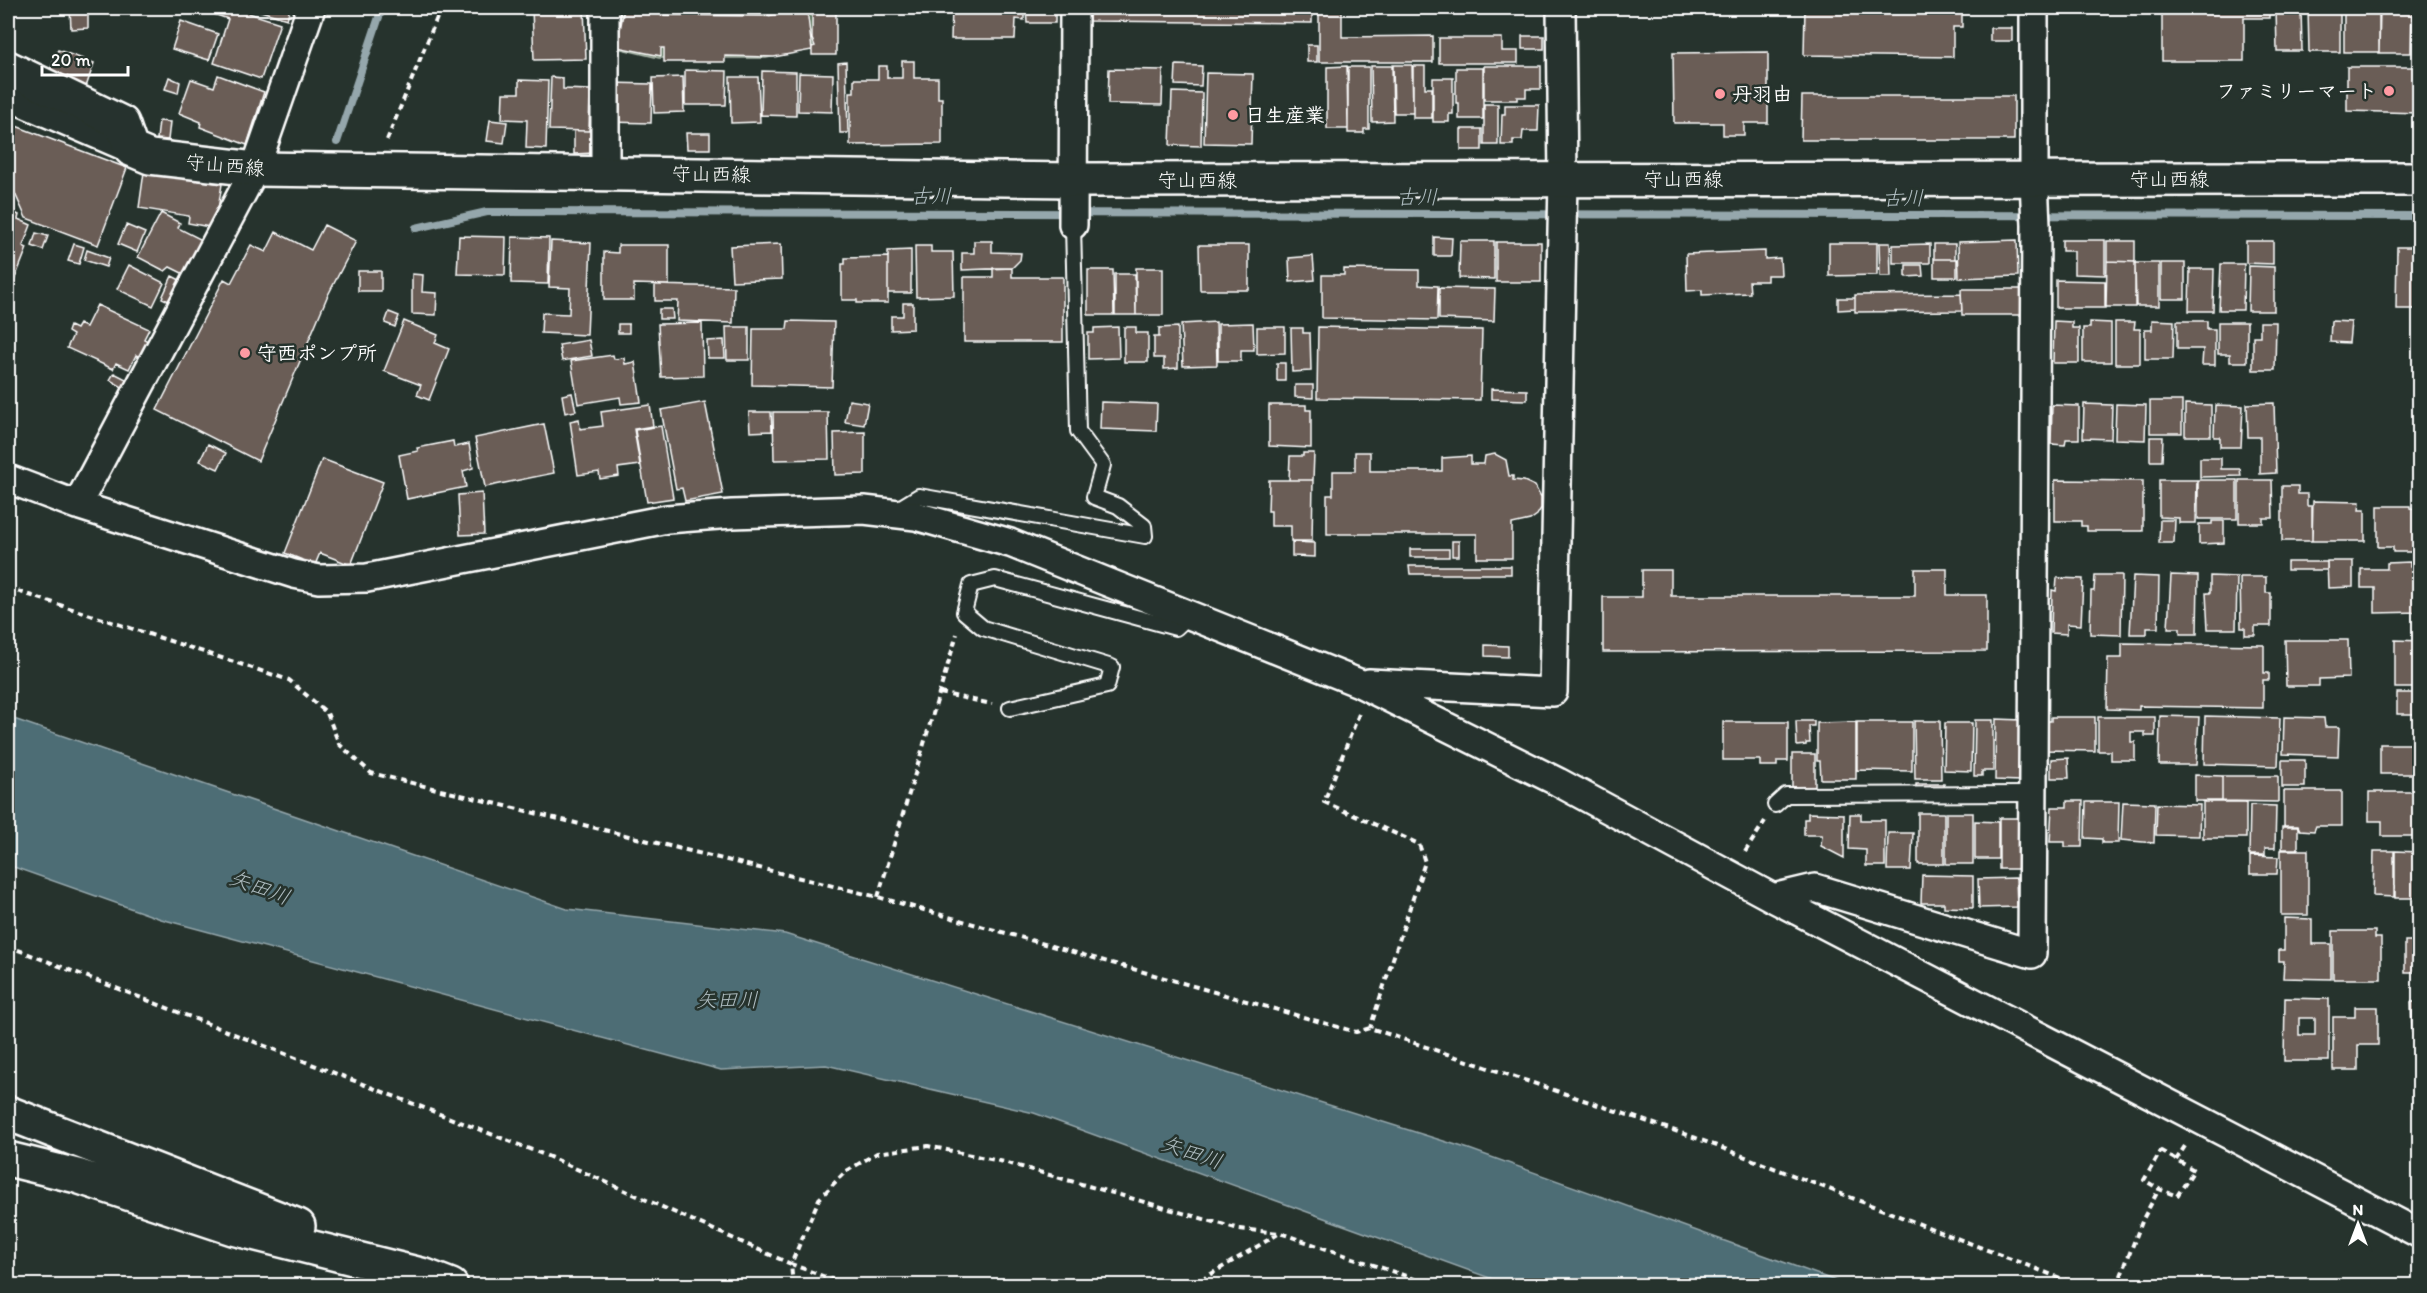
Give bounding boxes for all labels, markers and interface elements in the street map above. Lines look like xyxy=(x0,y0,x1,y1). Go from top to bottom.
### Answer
scale bar xyxy=(42,39,128,77)
text: 20 m xyxy=(51,49,91,71)
place label: ファミリーマート xyxy=(2216,79,2377,103)
place label: 丹羽由 xyxy=(1732,82,1792,106)
marker: ファミリーマート xyxy=(2382,84,2396,98)
marker: 丹羽由 xyxy=(1713,87,1727,101)
place label: 日生産業 xyxy=(1245,103,1325,127)
marker: 日生産業 xyxy=(1226,108,1240,122)
street label: 守山西線 xyxy=(184,150,266,180)
street label: 守山西線 xyxy=(671,161,751,187)
street label: 守山西線 xyxy=(1643,167,1723,191)
street label: 守山西線 xyxy=(2129,167,2209,191)
street label: 守山西線 xyxy=(1157,168,1237,192)
water label: 古川 xyxy=(910,183,952,208)
water label: 古川 xyxy=(1396,184,1438,209)
water label: 古川 xyxy=(1882,185,1924,210)
place label: 守西ポンプ所 xyxy=(257,341,377,365)
marker: 守西ポンプ所 xyxy=(238,346,252,360)
water label: 矢田川 xyxy=(226,864,294,910)
water label: 矢田川 xyxy=(696,987,759,1012)
water label: 矢田川 xyxy=(1158,1130,1226,1174)
north arrow xyxy=(2328,1194,2388,1254)
text: N xyxy=(2353,1200,2363,1219)

